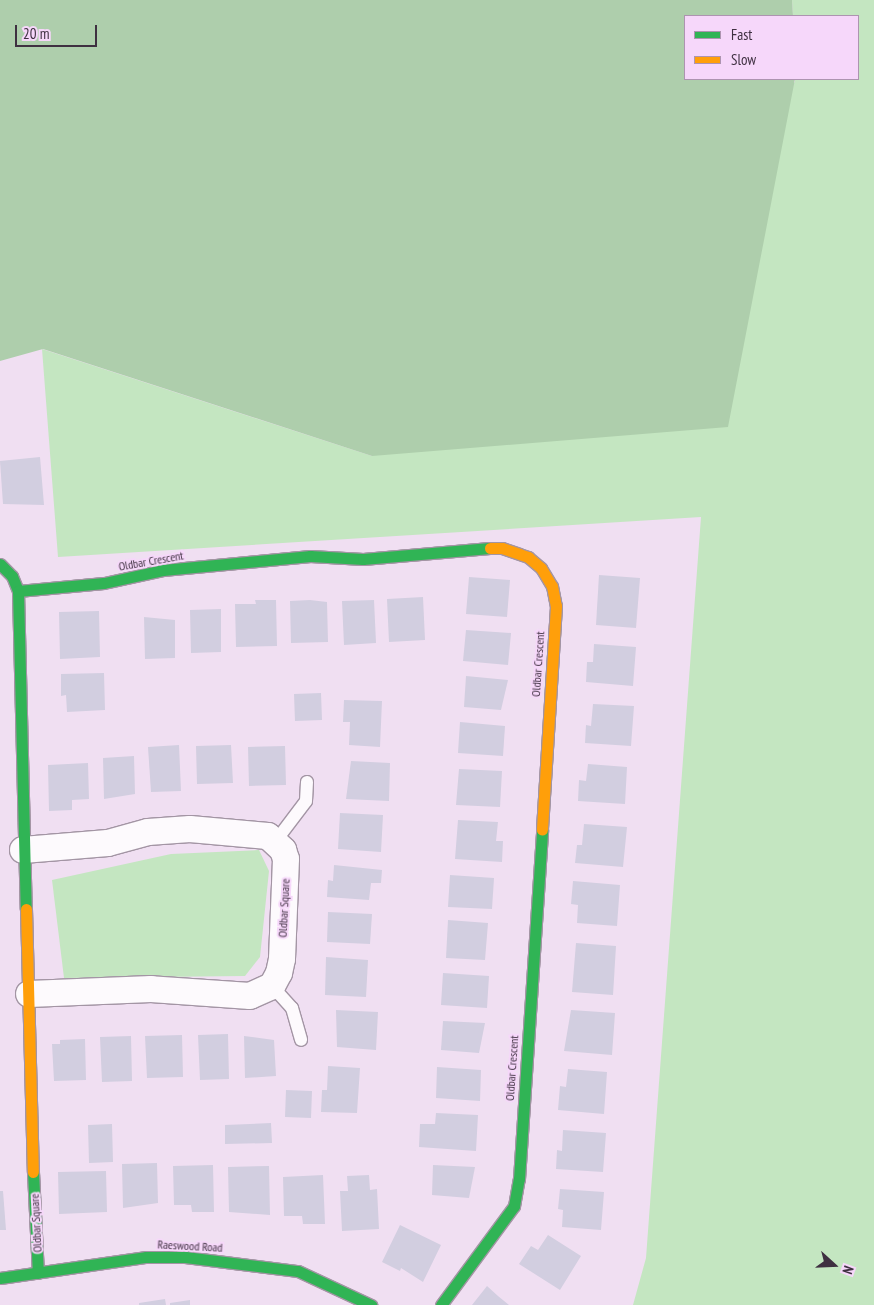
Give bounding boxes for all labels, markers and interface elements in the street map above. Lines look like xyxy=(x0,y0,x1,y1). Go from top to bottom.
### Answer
scale bar xyxy=(18,15,100,47)
legend xyxy=(684,15,859,80)
text: 20 m xyxy=(23,24,49,43)
text: Fast xyxy=(731,25,752,44)
text: Slow xyxy=(731,50,756,69)
street label: Oldbar Crescent xyxy=(117,548,185,574)
street label: Oldbar Crescent xyxy=(529,631,547,697)
street label: Oldbar Square xyxy=(275,878,293,938)
street label: Oldbar Crescent xyxy=(503,1035,521,1101)
street label: Oldbar Square xyxy=(27,1193,45,1253)
street label: Raeswood Road xyxy=(157,1237,223,1255)
north arrow xyxy=(809,1240,859,1290)
text: N xyxy=(838,1263,858,1277)

